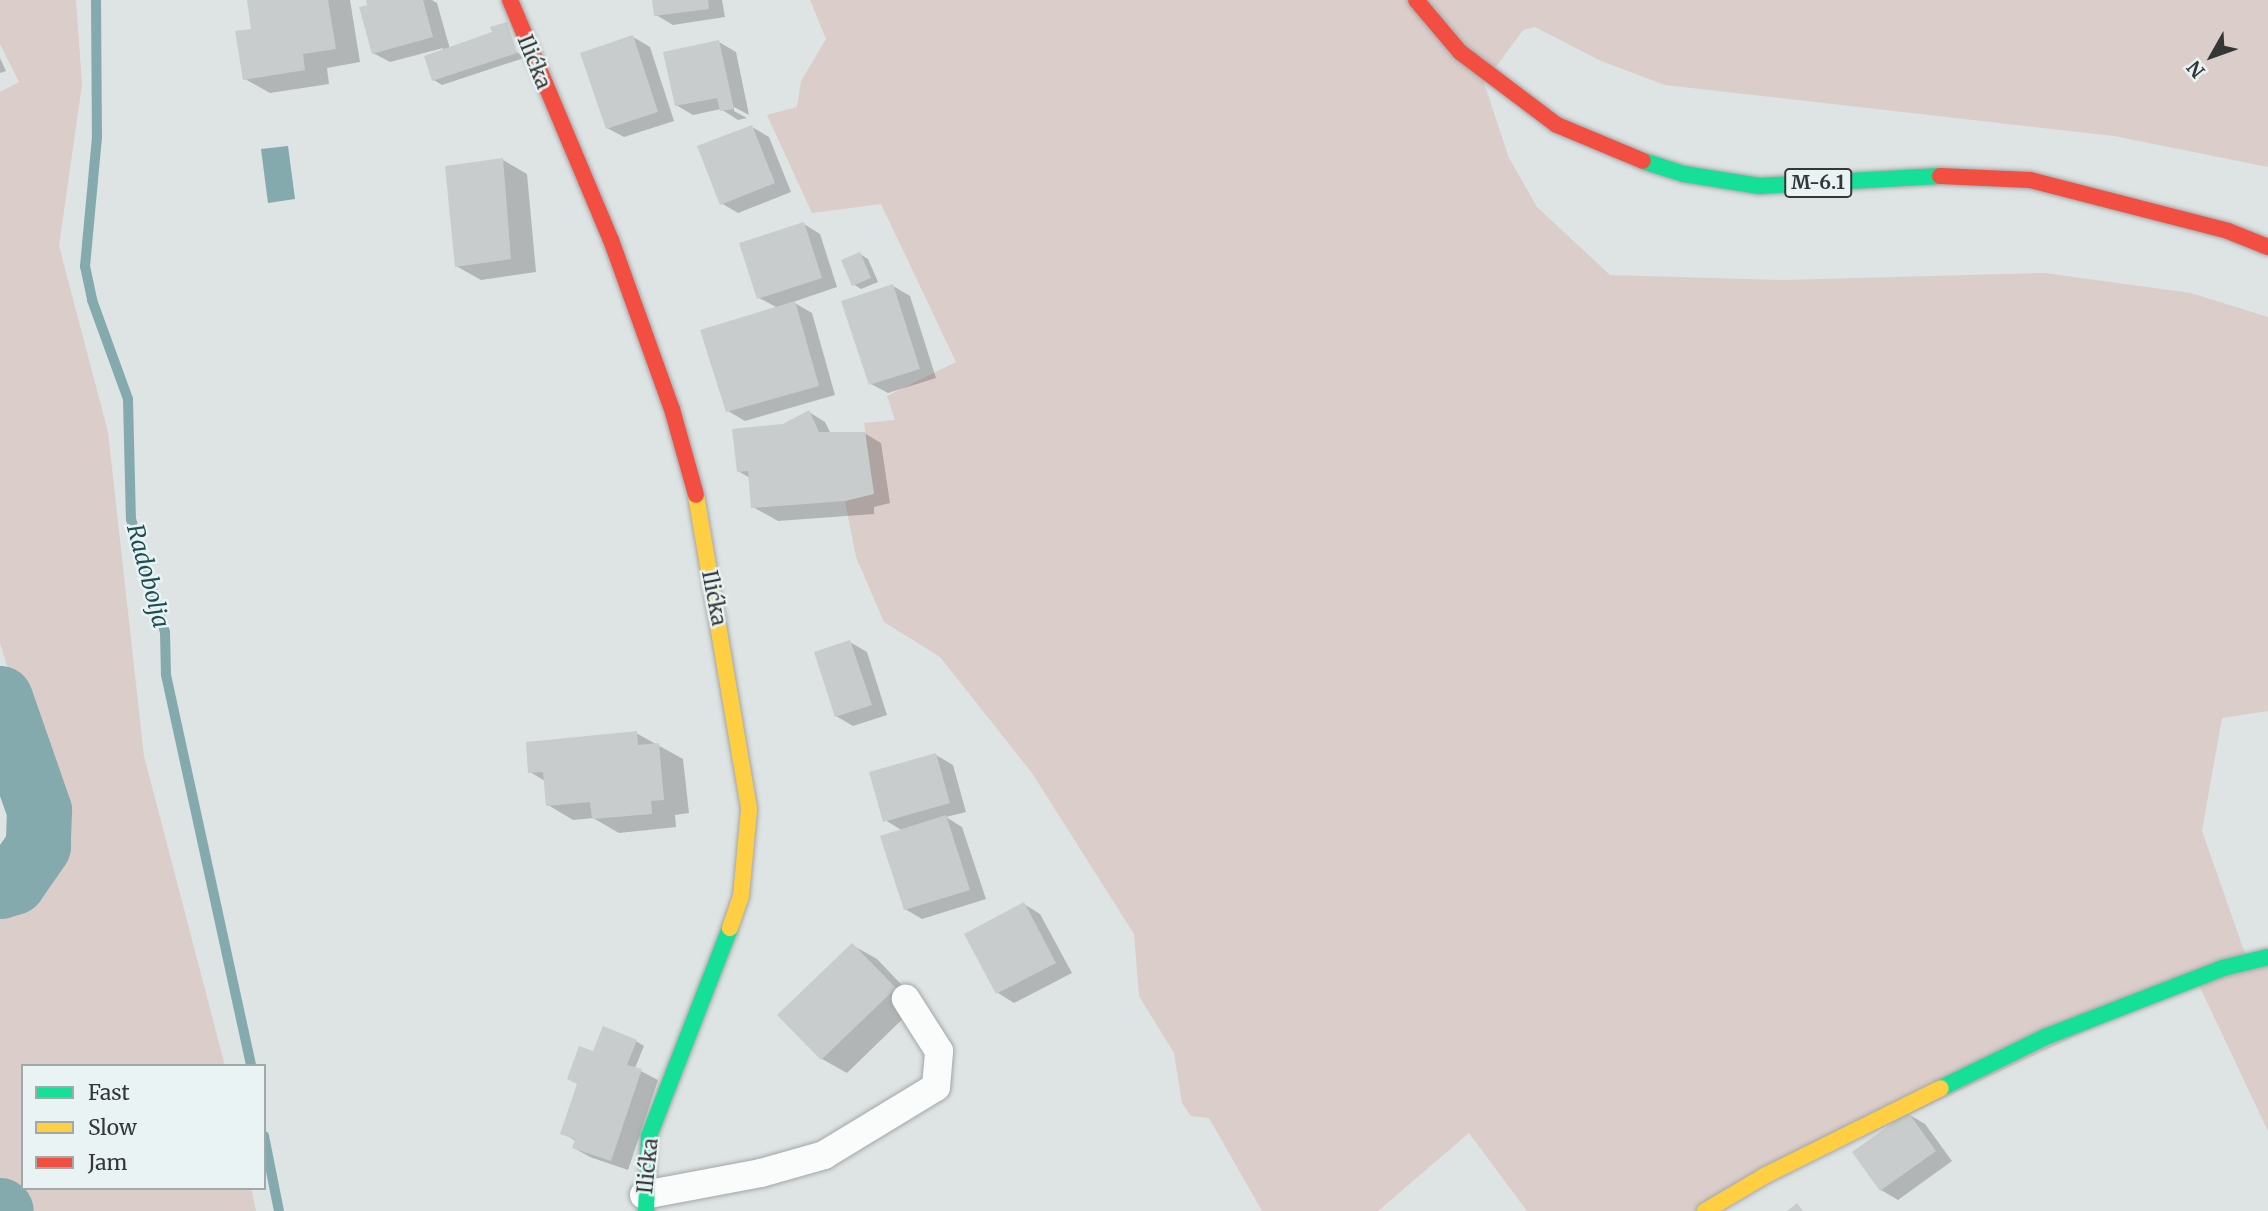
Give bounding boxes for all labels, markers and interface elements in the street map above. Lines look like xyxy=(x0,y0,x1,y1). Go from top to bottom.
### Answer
north arrow xyxy=(2177,21,2247,91)
street label: Ilićka xyxy=(512,31,556,93)
text: N xyxy=(2182,56,2210,83)
road number: M-6.1 xyxy=(1783,168,1853,198)
water label: Radobolja xyxy=(121,521,175,631)
street label: Ilićka xyxy=(696,568,732,628)
legend xyxy=(21,1064,266,1190)
text: Fast xyxy=(88,1079,130,1106)
text: Slow xyxy=(88,1114,137,1141)
street label: Ilićka xyxy=(633,1137,663,1195)
text: Jam xyxy=(88,1149,127,1176)

